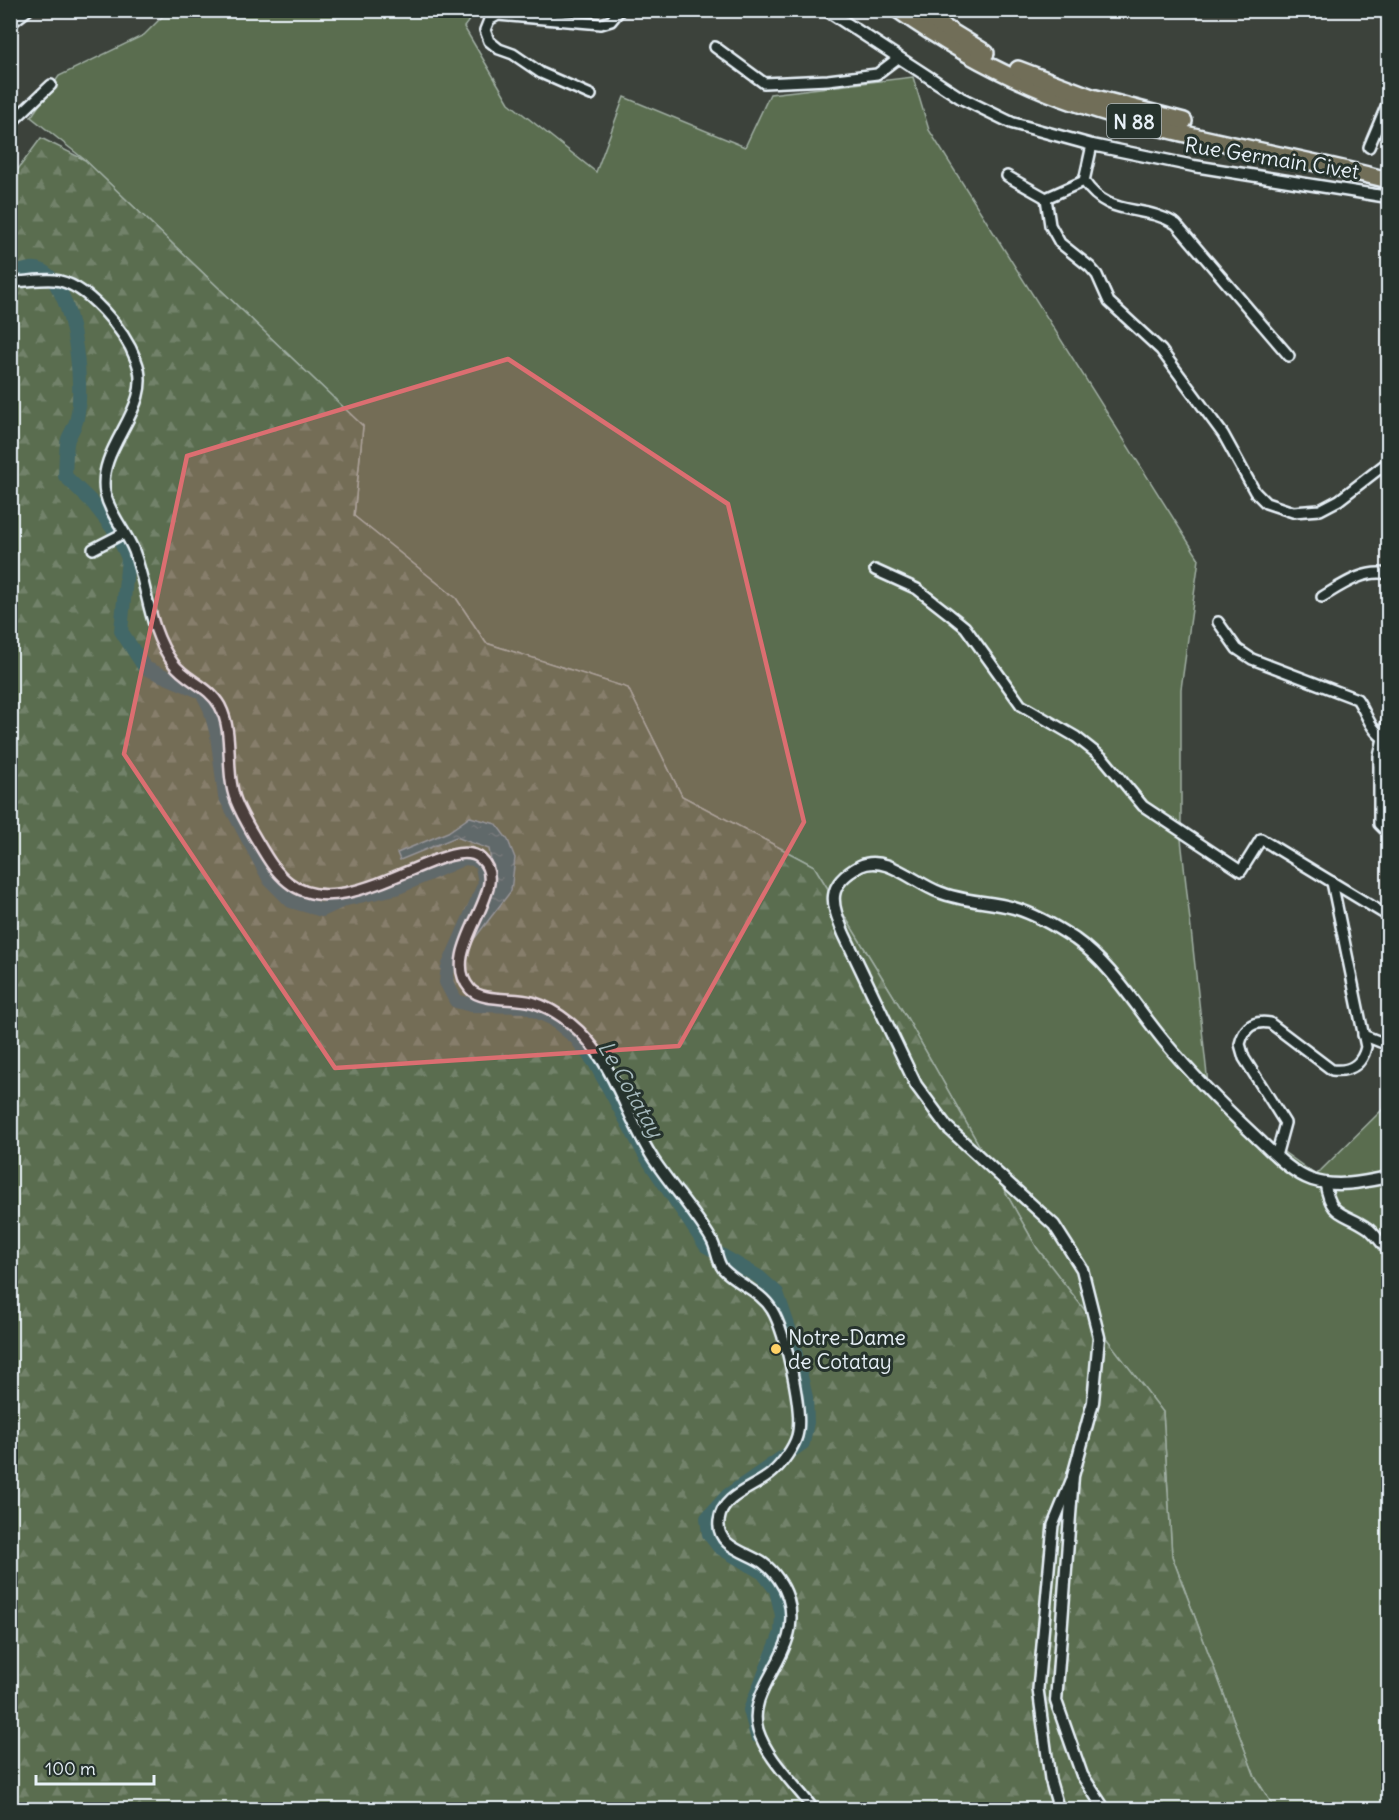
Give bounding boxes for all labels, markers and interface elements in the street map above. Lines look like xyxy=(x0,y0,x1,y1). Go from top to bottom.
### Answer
road number: N 88 xyxy=(1107,104,1161,138)
street label: Rue Germain Civet xyxy=(1183,131,1361,185)
water label: Le Cotatay xyxy=(592,1036,671,1144)
place label: Notre-Dame de Cotatay xyxy=(788,1324,906,1375)
marker: Notre-Dame de Cotatay xyxy=(769,1342,783,1356)
scale bar xyxy=(36,1748,154,1786)
text: 100 m xyxy=(45,1757,96,1780)

